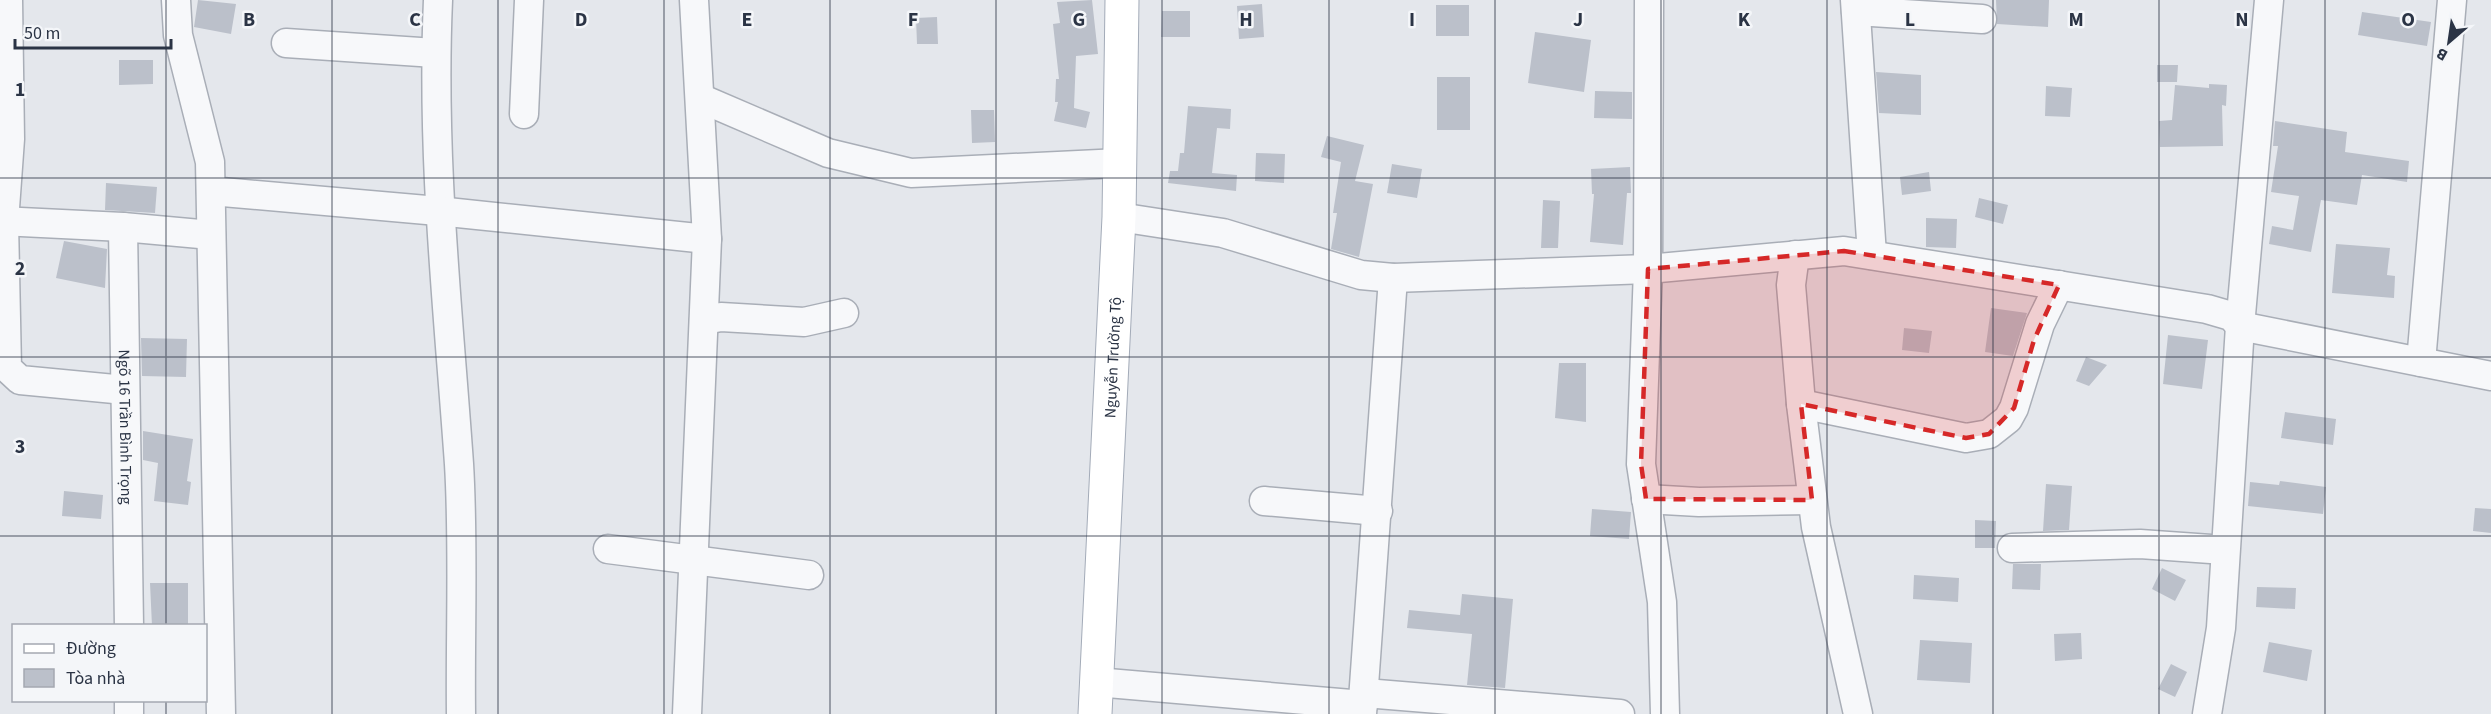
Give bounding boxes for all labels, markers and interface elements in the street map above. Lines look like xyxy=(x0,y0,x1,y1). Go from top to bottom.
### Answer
text: B xyxy=(243,6,255,34)
text: C xyxy=(409,6,421,34)
text: D xyxy=(575,6,587,34)
text: E xyxy=(742,6,752,34)
text: F xyxy=(908,6,918,34)
text: G xyxy=(1073,6,1085,34)
text: H xyxy=(1239,6,1253,34)
text: I xyxy=(1409,6,1415,34)
text: J xyxy=(1573,6,1583,34)
text: K xyxy=(1738,6,1751,34)
text: L xyxy=(1905,6,1915,34)
text: M xyxy=(2068,6,2084,34)
text: N xyxy=(2235,6,2249,34)
text: O xyxy=(2401,6,2415,34)
scale bar xyxy=(15,12,171,50)
north arrow xyxy=(2419,12,2479,72)
text: 50 m xyxy=(24,21,60,46)
text: B xyxy=(2432,42,2452,66)
text: 1 xyxy=(15,76,25,104)
text: 2 xyxy=(15,255,25,283)
street label: Nguyễn Trường Tộ xyxy=(1099,296,1127,419)
street label: Ngõ 16 Trần Bình Trọng xyxy=(113,349,137,505)
text: 3 xyxy=(15,433,25,461)
legend xyxy=(12,624,207,702)
text: Đường xyxy=(66,636,116,661)
text: Tòa nhà xyxy=(66,666,125,691)

